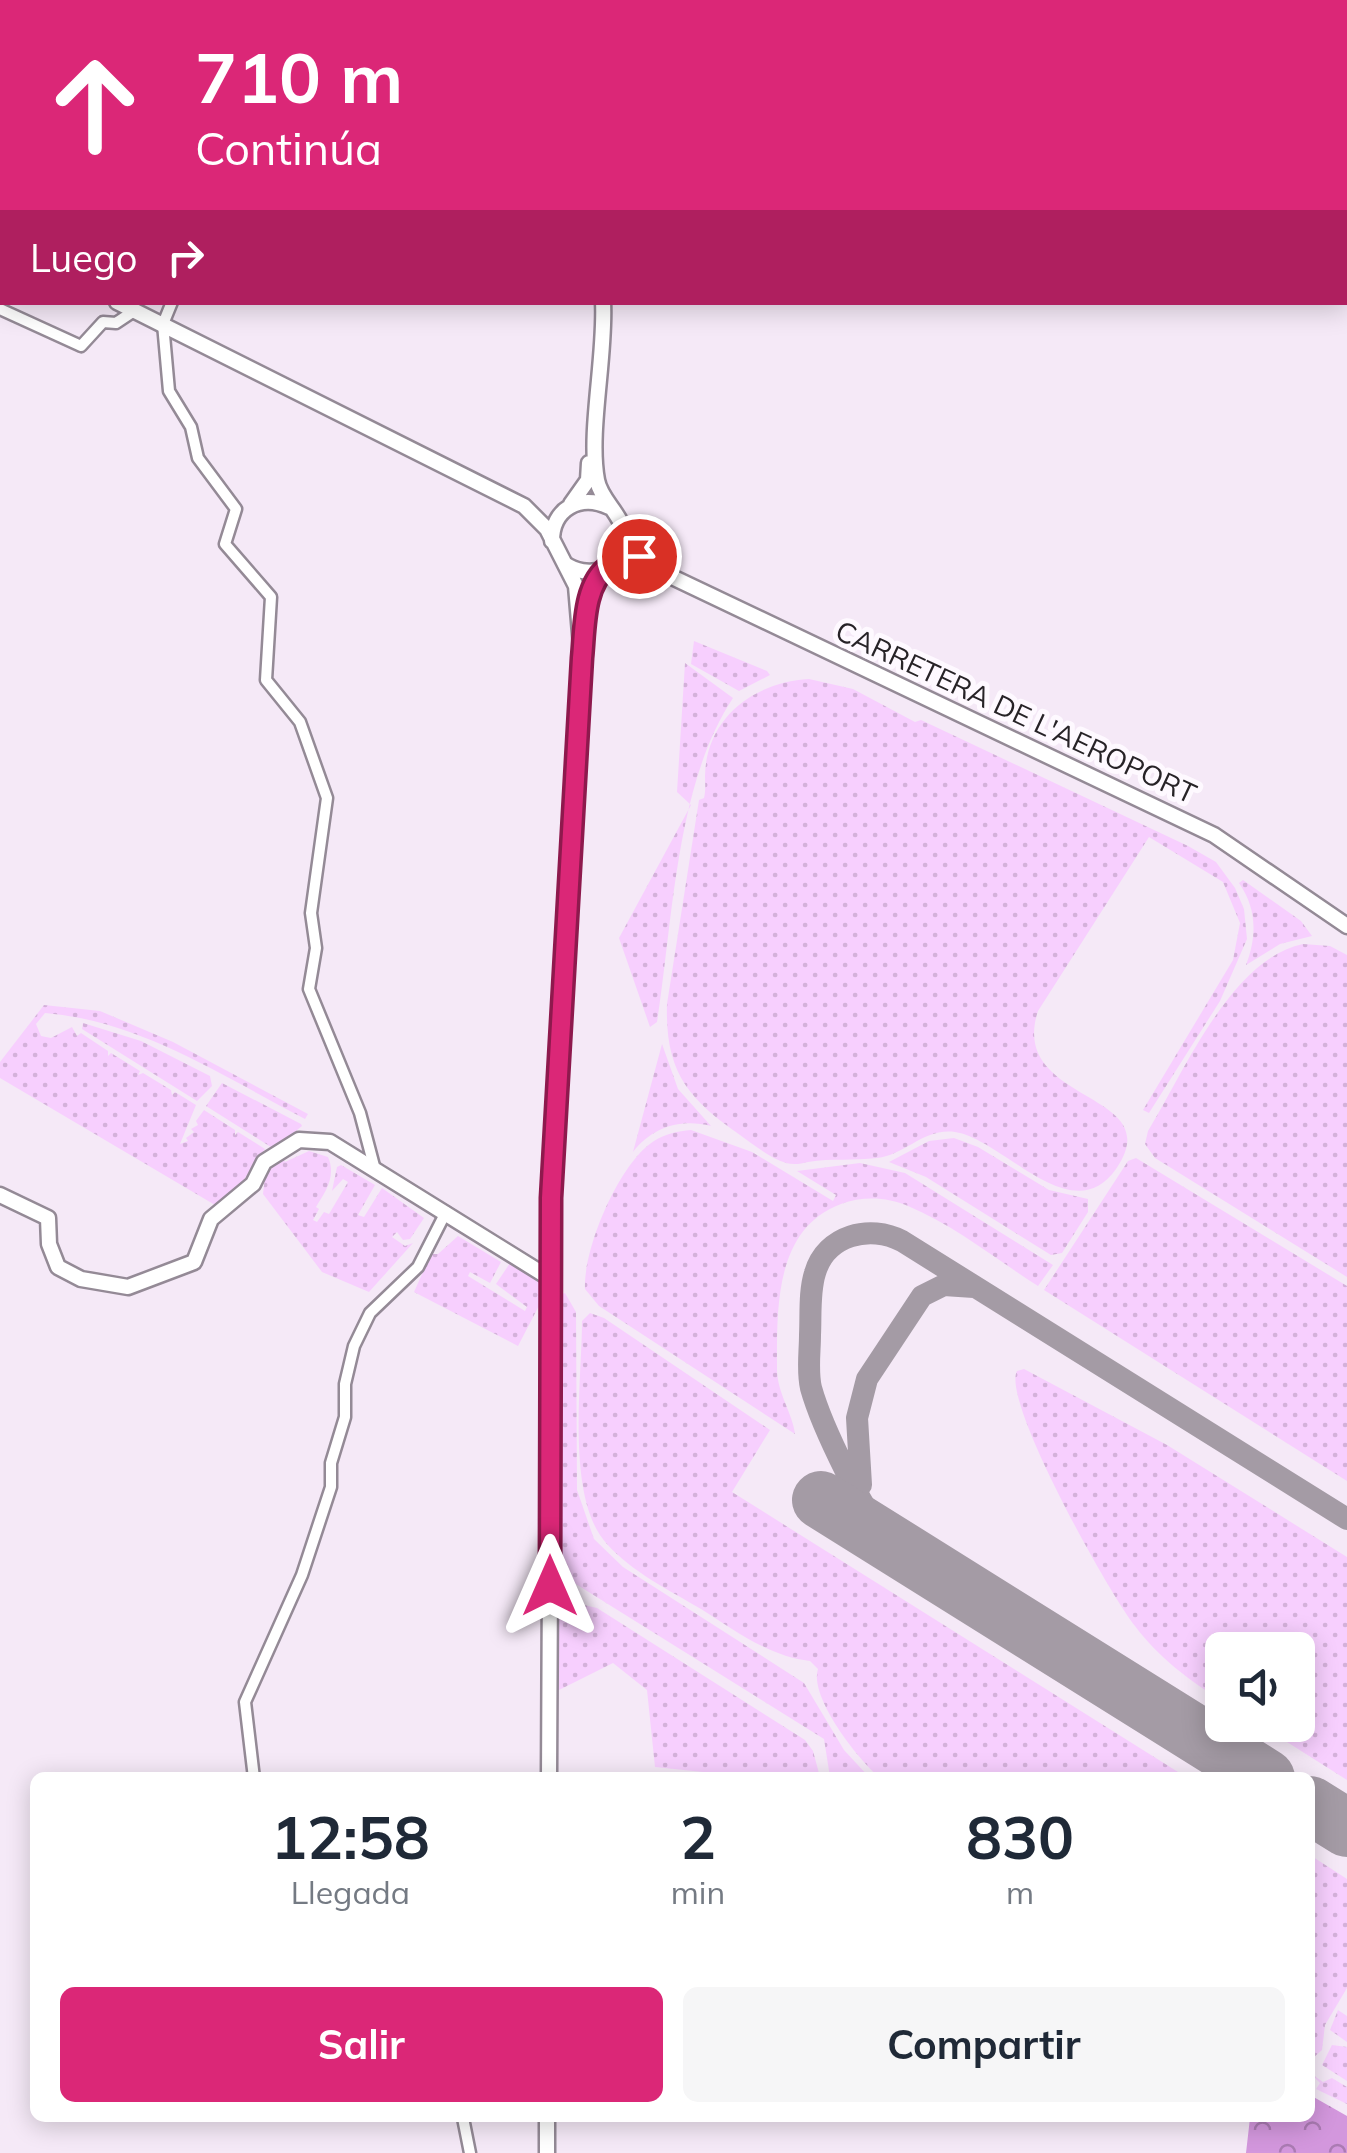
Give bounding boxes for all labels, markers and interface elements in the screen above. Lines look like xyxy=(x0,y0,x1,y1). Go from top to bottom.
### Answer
text: 710 m xyxy=(195,33,403,121)
icon: ahead xyxy=(30,40,160,170)
text: Continúa xyxy=(195,120,382,176)
icon: right xyxy=(158,230,213,285)
text: Luego xyxy=(30,234,138,282)
pin xyxy=(597,514,682,599)
icon: arrive xyxy=(612,529,667,584)
street label: CARRETERA DE L'AEROPORT xyxy=(830,612,1202,811)
position arrow xyxy=(498,1534,602,1638)
map controls xyxy=(1205,1632,1315,1742)
button: sound xyxy=(1205,1632,1315,1742)
text: 12:58 xyxy=(271,1799,430,1874)
text: 2 xyxy=(680,1799,716,1874)
text: 830 xyxy=(966,1799,1074,1874)
text: Llegada xyxy=(291,1872,410,1912)
text: min xyxy=(671,1872,725,1912)
text: m xyxy=(1006,1872,1034,1912)
button: Salir xyxy=(60,1987,663,2102)
button: Compartir xyxy=(683,1987,1285,2102)

